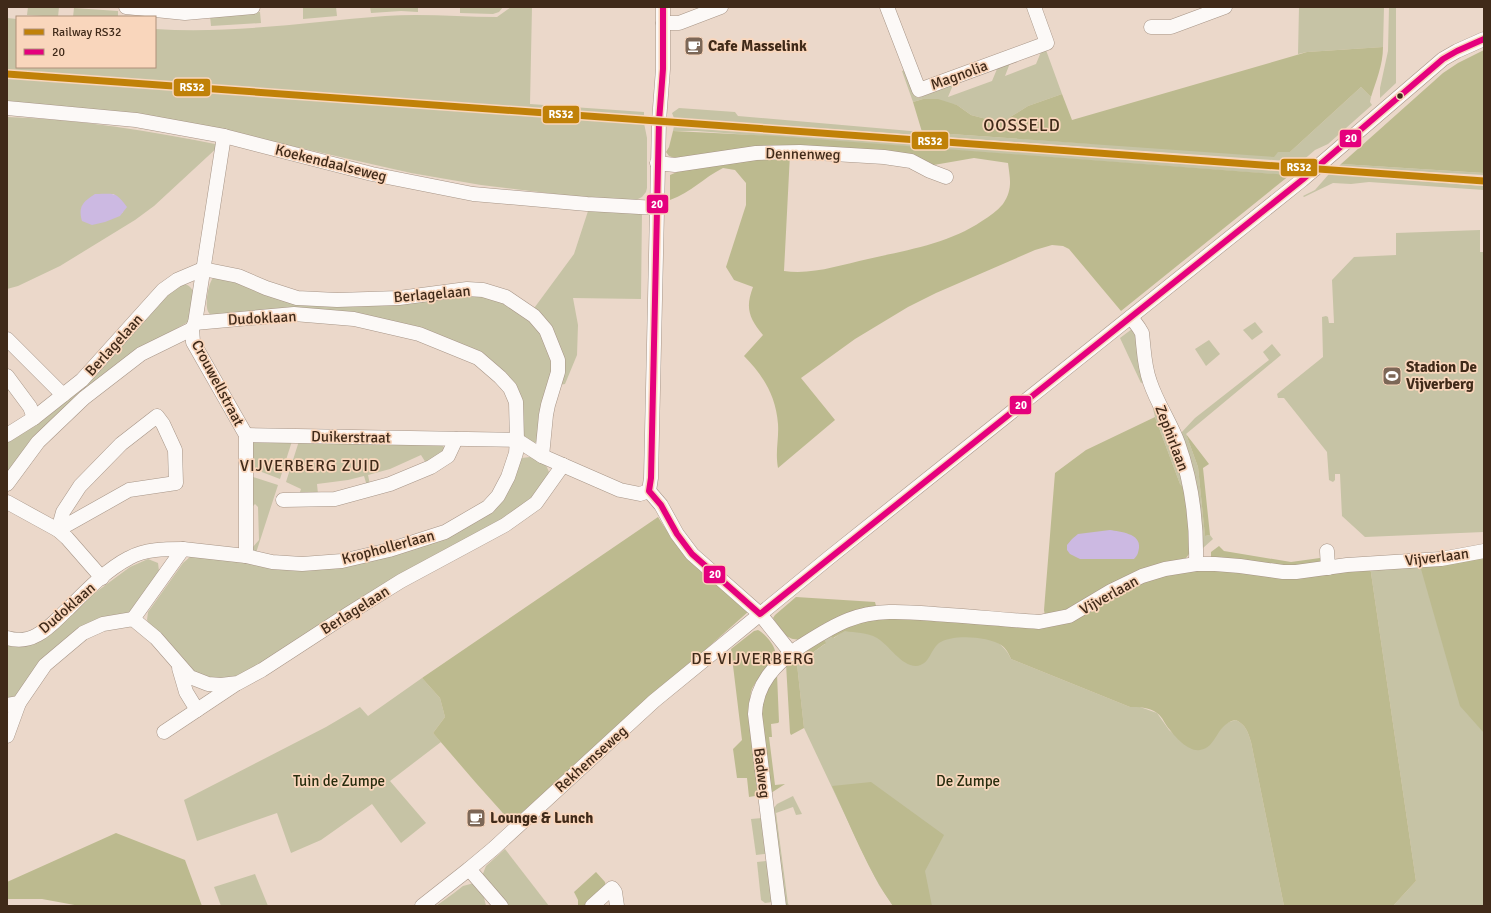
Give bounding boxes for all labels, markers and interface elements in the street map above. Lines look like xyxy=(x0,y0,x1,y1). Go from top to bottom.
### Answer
legend xyxy=(16,16,156,68)
text: Railway RS32 xyxy=(52,25,121,40)
cafe icon: Cafe Masselink xyxy=(683,35,705,57)
place label: Cafe Masselink xyxy=(708,37,807,55)
text: 20 xyxy=(52,45,65,60)
street label: Magnolia xyxy=(928,56,990,94)
line badge: RS32 xyxy=(173,78,211,97)
text: RS32 xyxy=(180,81,204,94)
unlabelled marker xyxy=(1395,91,1405,101)
line badge: RS32 xyxy=(542,105,580,124)
text: RS32 xyxy=(549,108,573,121)
district label: OOSSELD xyxy=(983,115,1061,136)
line badge: 20 xyxy=(1339,129,1362,148)
line badge: RS32 xyxy=(911,131,949,150)
text: 20 xyxy=(1345,132,1357,145)
text: RS32 xyxy=(918,135,942,148)
street label: Koekendaalseweg xyxy=(273,140,389,186)
street label: Dennenweg xyxy=(765,144,841,164)
line badge: RS32 xyxy=(1280,158,1318,177)
text: RS32 xyxy=(1287,161,1311,174)
line badge: 20 xyxy=(646,194,669,214)
text: 20 xyxy=(651,198,663,211)
street label: Berlagelaan xyxy=(393,282,471,306)
street label: Dudoklaan xyxy=(227,307,297,329)
street label: Berlagelaan xyxy=(81,310,147,380)
street label: Crouwellstraat xyxy=(188,337,248,429)
place label: Stadion De Vijverberg xyxy=(1406,358,1477,393)
sports icon: Stadion De Vijverberg xyxy=(1381,365,1403,387)
line badge: 20 xyxy=(1009,395,1032,415)
text: 20 xyxy=(1015,399,1027,412)
street label: Zephirlaan xyxy=(1151,403,1193,473)
street label: Duikerstraat xyxy=(311,427,391,447)
district label: VIJVERBERG ZUID xyxy=(240,456,380,476)
street label: Krophollerlaan xyxy=(340,526,436,568)
street label: Vijverlaan xyxy=(1404,544,1470,570)
line badge: 20 xyxy=(703,565,726,584)
text: 20 xyxy=(709,568,721,581)
street label: Vijverlaan xyxy=(1077,572,1141,618)
street label: Dudoklaan xyxy=(35,579,99,637)
street label: Berlagelaan xyxy=(317,582,393,638)
district label: DE VIJVERBERG xyxy=(691,649,815,669)
street label: Rekhemseweg xyxy=(551,722,631,796)
street label: Badweg xyxy=(750,747,774,799)
park label: Tuin de Zumpe xyxy=(293,772,385,790)
park label: De Zumpe xyxy=(936,772,1000,790)
cafe icon: Lounge & Lunch xyxy=(465,807,487,829)
place label: Lounge & Lunch xyxy=(490,809,593,827)

